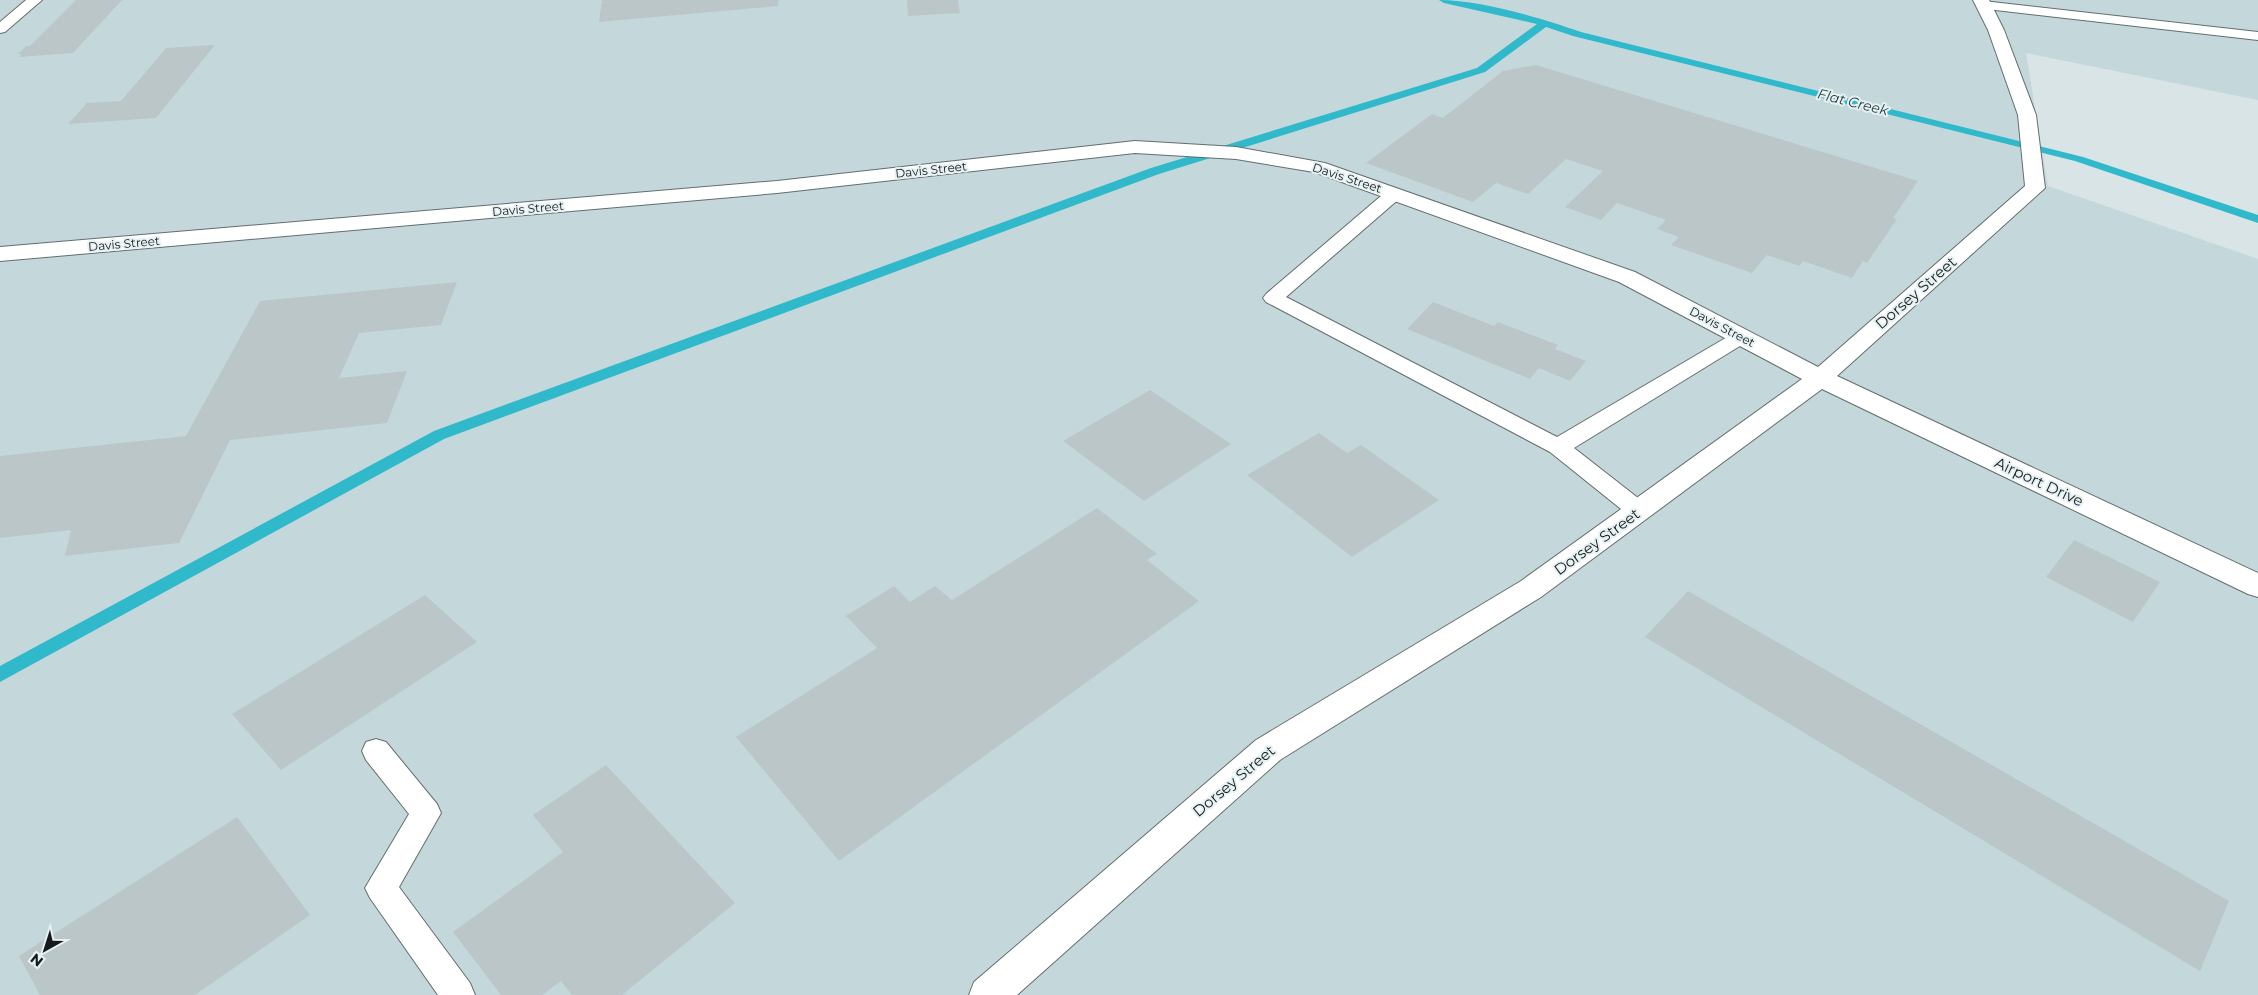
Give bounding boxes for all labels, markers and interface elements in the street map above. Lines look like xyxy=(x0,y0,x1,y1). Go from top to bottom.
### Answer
water label: Flat Creek xyxy=(1816,85,1891,120)
street label: Davis Street xyxy=(894,158,968,181)
street label: Davis Street xyxy=(1311,159,1384,196)
street label: Davis Street xyxy=(491,198,565,219)
street label: Davis Street xyxy=(87,233,161,254)
street label: Dorsey Street xyxy=(1871,252,1960,333)
street label: Davis Street xyxy=(1687,303,1758,350)
street label: Airport Drive xyxy=(1992,453,2087,510)
street label: Dorsey Street xyxy=(1550,504,1643,579)
street label: Dorsey Street xyxy=(1189,741,1279,821)
north arrow xyxy=(20,925,70,975)
text: N xyxy=(27,950,47,971)

